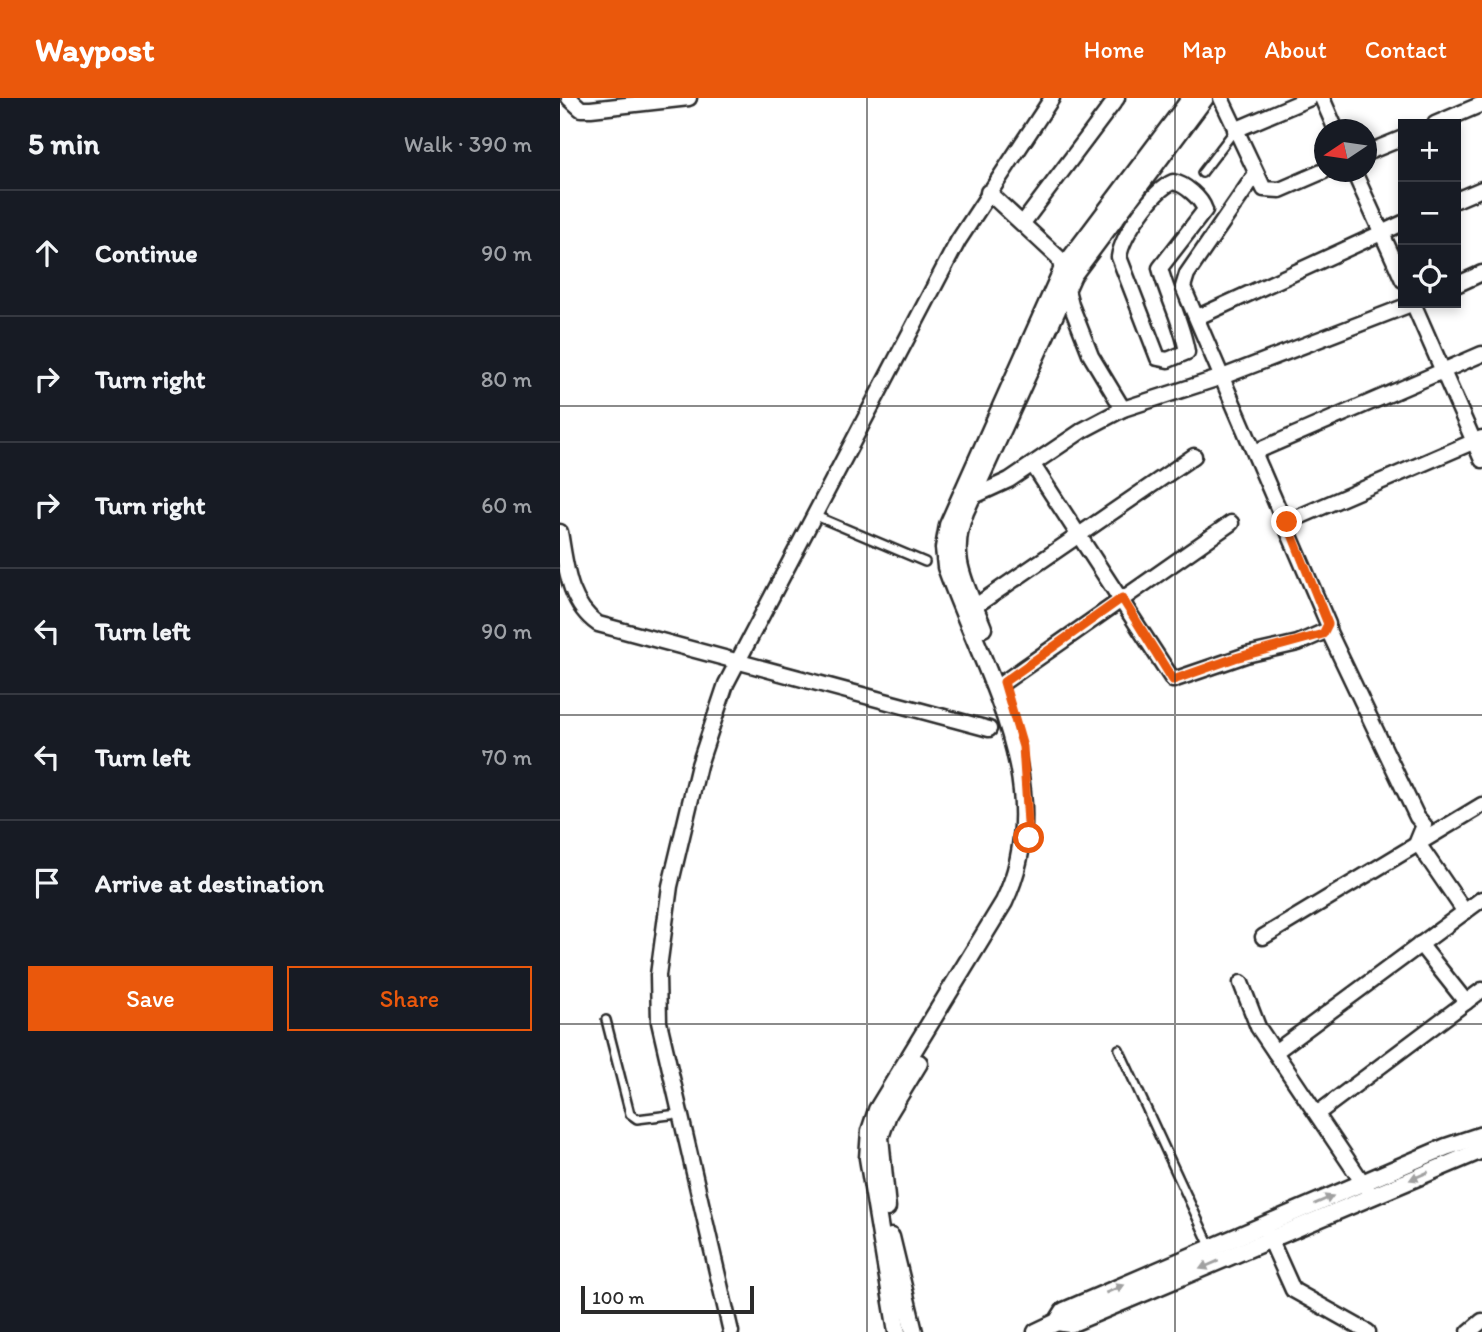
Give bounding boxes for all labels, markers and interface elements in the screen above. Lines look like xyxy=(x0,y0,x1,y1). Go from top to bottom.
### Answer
text: Waypost xyxy=(35,30,155,69)
text: Home xyxy=(1084,35,1144,64)
text: Map xyxy=(1182,35,1226,64)
text: About xyxy=(1264,35,1327,64)
text: Contact xyxy=(1365,35,1447,64)
north arrow xyxy=(1314,119,1377,182)
map controls xyxy=(1398,119,1461,308)
button: + xyxy=(1398,119,1461,182)
text: 5 min xyxy=(28,125,99,162)
text: Walk · 390 m xyxy=(404,130,532,158)
button: − xyxy=(1398,182,1461,245)
icon: ahead xyxy=(28,234,66,272)
text: Continue xyxy=(95,237,198,269)
text: 90 m xyxy=(481,239,532,267)
button: locate xyxy=(1398,245,1461,308)
icon: right xyxy=(28,360,66,398)
text: Turn right xyxy=(95,363,206,395)
text: 80 m xyxy=(481,365,532,393)
icon: right xyxy=(28,486,66,524)
text: Turn right xyxy=(95,489,206,521)
text: 60 m xyxy=(481,491,532,519)
route end xyxy=(1271,506,1302,537)
icon: left xyxy=(28,612,66,650)
text: Turn left xyxy=(95,615,191,647)
text: 90 m xyxy=(481,617,532,645)
icon: left xyxy=(28,738,66,776)
text: Turn left xyxy=(95,741,191,773)
text: 70 m xyxy=(482,743,532,771)
route start xyxy=(1013,822,1044,853)
icon: arrive xyxy=(28,864,66,902)
text: Arrive at destination xyxy=(95,867,324,899)
button: Save xyxy=(28,966,273,1031)
button: Share xyxy=(287,966,532,1031)
one-way arrow xyxy=(1408,1171,1429,1182)
one-way arrow xyxy=(1314,1194,1335,1205)
one-way arrow xyxy=(1199,1260,1220,1271)
scale bar xyxy=(581,1283,754,1315)
one-way arrow xyxy=(1105,1283,1126,1294)
text: 100 m xyxy=(592,1286,644,1309)

